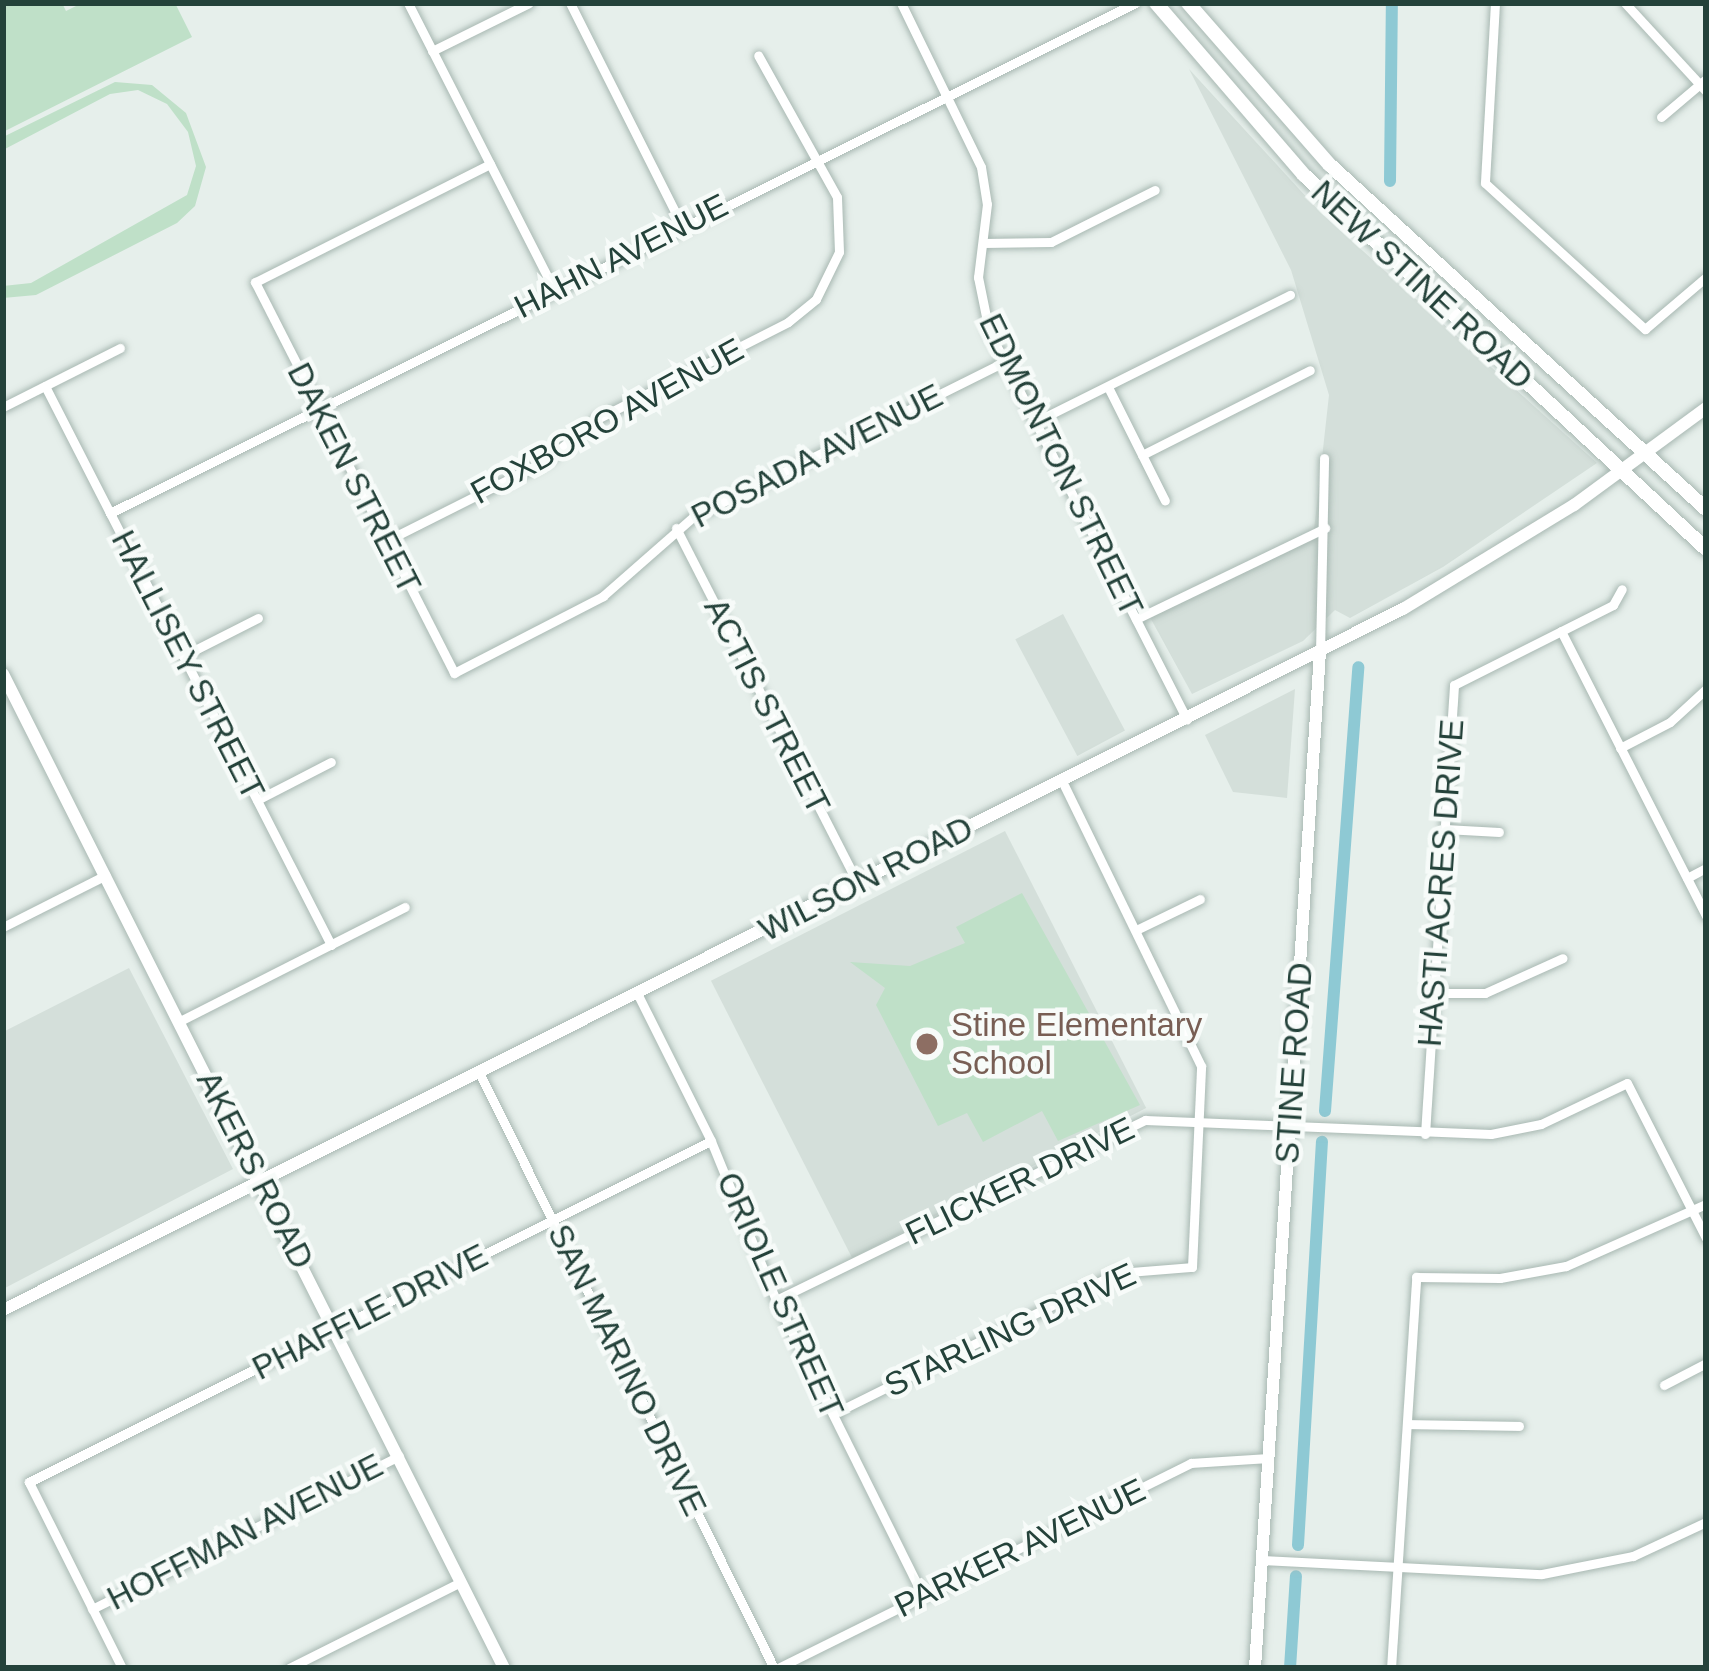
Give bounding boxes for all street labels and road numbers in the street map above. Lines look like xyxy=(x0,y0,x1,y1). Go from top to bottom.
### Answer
street label: NEW STINE ROAD xyxy=(1303,172,1541,398)
street label: HAHN AVENUE xyxy=(507,185,735,327)
street label: EDMONTON STREET xyxy=(971,307,1151,623)
street label: FOXBORO AVENUE xyxy=(463,329,751,513)
street label: DAKEN STREET xyxy=(279,356,429,600)
street label: POSADA AVENUE xyxy=(683,375,951,537)
street label: HALLISEY STREET xyxy=(103,524,273,806)
street label: ACTIS STREET xyxy=(696,592,838,820)
street label: HASTI ACRES DRIVE xyxy=(1410,717,1472,1049)
street label: WILSON ROAD xyxy=(752,808,980,950)
street label: STINE ROAD xyxy=(1267,961,1321,1165)
street label: AKERS ROAD xyxy=(188,1065,322,1275)
street label: FLICKER DRIVE xyxy=(899,1109,1141,1253)
street label: ORIOLE STREET xyxy=(708,1166,852,1424)
street label: SAN MARINO DRIVE xyxy=(539,1218,715,1522)
street label: PHAFFLE DRIVE xyxy=(246,1236,494,1388)
street label: STARLING DRIVE xyxy=(878,1254,1142,1406)
street label: HOFFMAN AVENUE xyxy=(100,1445,390,1619)
street label: PARKER AVENUE xyxy=(887,1470,1153,1626)

